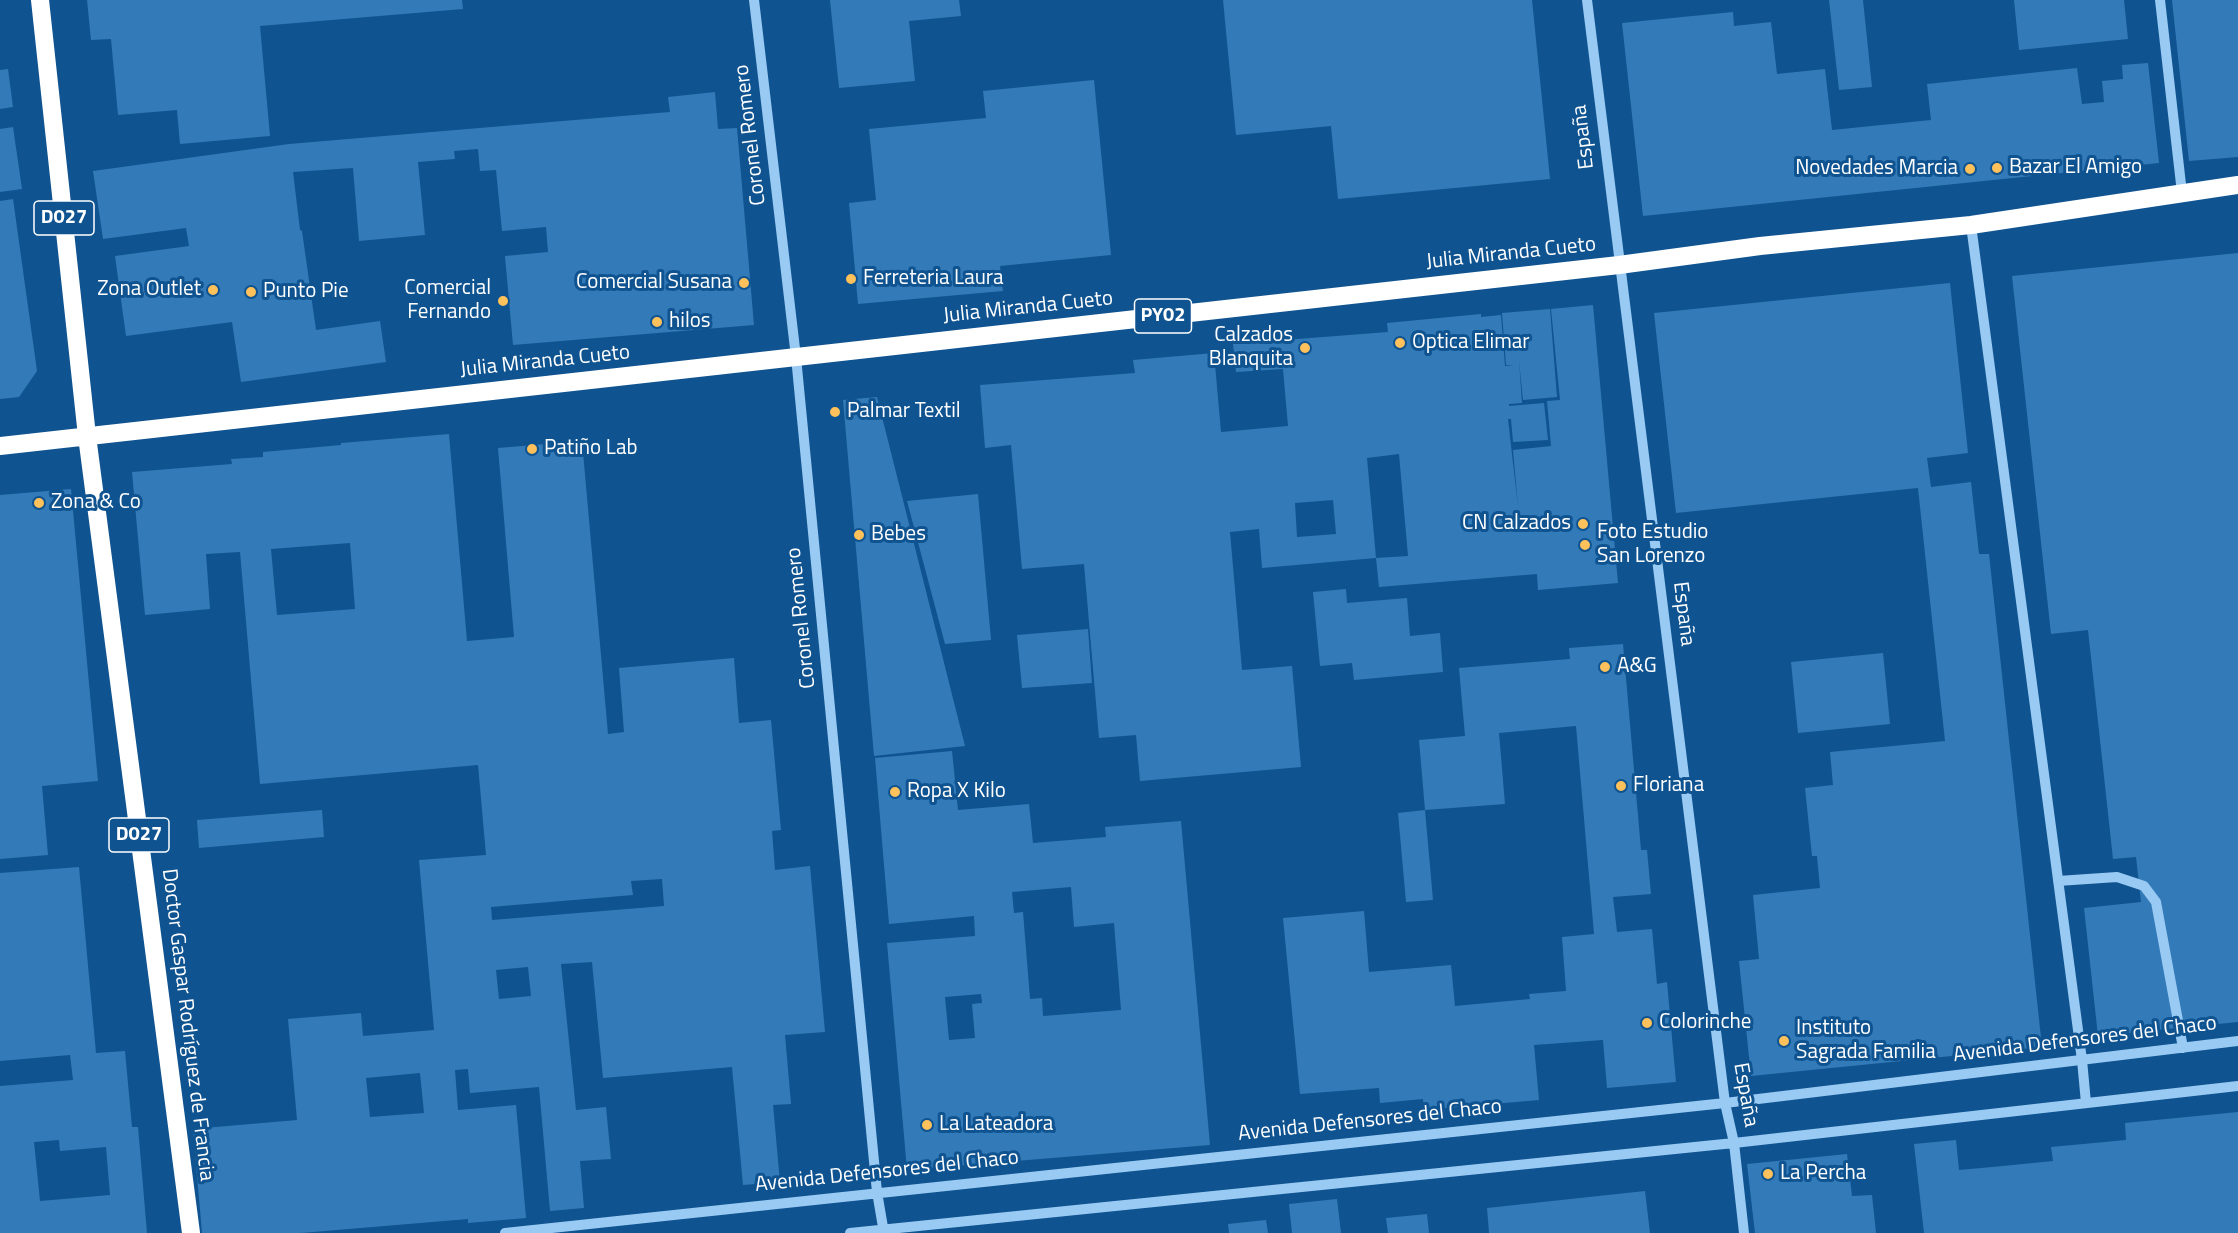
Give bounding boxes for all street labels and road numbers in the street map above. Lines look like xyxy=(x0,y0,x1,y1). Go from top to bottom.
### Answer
street label: Coronel Romero xyxy=(730,63,772,207)
street label: España xyxy=(1568,103,1600,171)
road number: D027 xyxy=(34,201,94,235)
street label: Julia Miranda Cueto xyxy=(1425,233,1597,275)
street label: Julia Miranda Cueto xyxy=(942,287,1114,329)
road number: PY02 xyxy=(1134,299,1192,333)
street label: Julia Miranda Cueto xyxy=(459,341,631,383)
street label: Coronel Romero xyxy=(782,546,822,690)
street label: España xyxy=(1667,580,1699,648)
road number: D027 xyxy=(109,818,169,852)
street label: Doctor Gaspar Rodríguez de Francia xyxy=(155,867,219,1183)
street label: Avenida Defensores del Chaco xyxy=(1952,1011,2218,1069)
street label: España xyxy=(1727,1061,1763,1129)
street label: Avenida Defensores del Chaco xyxy=(1237,1095,1503,1147)
street label: Avenida Defensores del Chaco xyxy=(754,1146,1020,1198)

